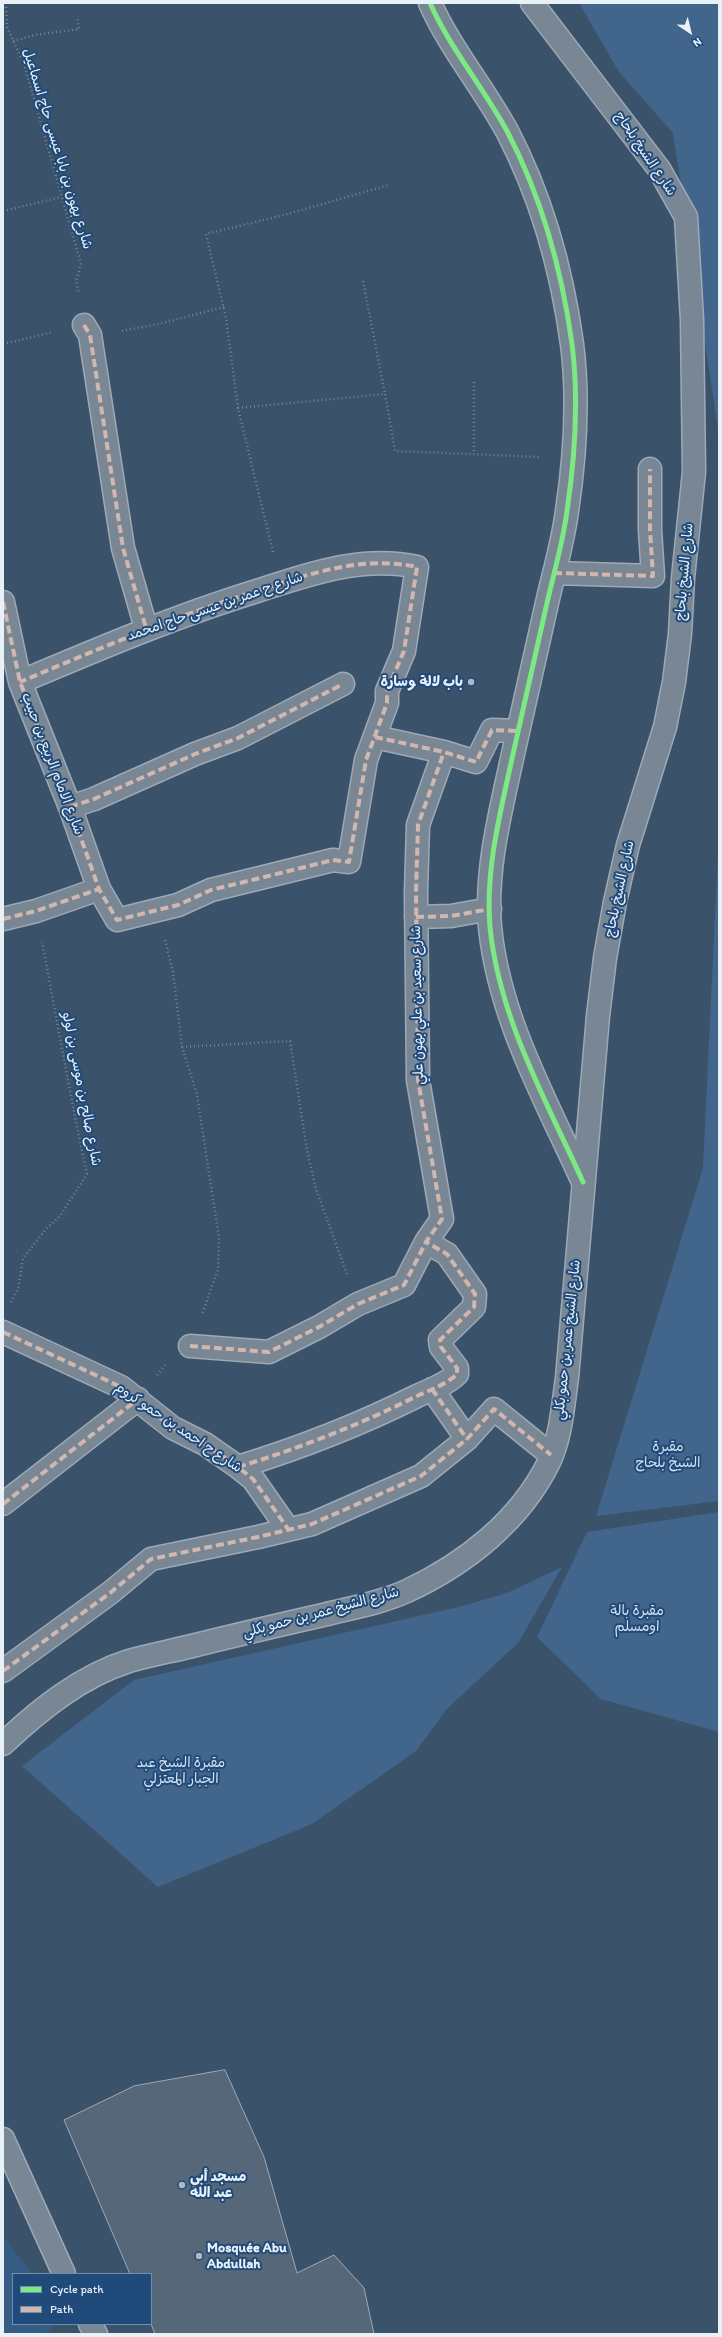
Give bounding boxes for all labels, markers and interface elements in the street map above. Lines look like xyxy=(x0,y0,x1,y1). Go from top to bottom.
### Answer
north arrow xyxy=(670,12,710,52)
text: N xyxy=(690,35,704,50)
street label: شارع بهون بن بابا عيسى حاج اسماعيل xyxy=(18,47,96,251)
street label: شارع الشيخ بلحاج xyxy=(611,108,679,200)
street label: شارع الشيخ بلحاج xyxy=(672,522,698,622)
street label: شارع ح عمر بن عيسى حاج امحمد xyxy=(125,569,305,645)
place label: باب لالة وسارة xyxy=(381,674,463,690)
marker: باب لالة وسارة xyxy=(466,677,476,687)
street label: شارع الامام الربيع بن حبيب xyxy=(17,691,87,837)
street label: شارع الشيخ بلحاج xyxy=(602,839,638,939)
street label: شارع سعيد بن علي بهون علي xyxy=(408,925,428,1085)
street label: شارع صالح بن موسى بن لولو xyxy=(58,1010,104,1168)
street label: شارع الشيخ عمر بن حمو بكلي xyxy=(551,1259,585,1421)
street label: شارع ح احمد بن حمو كروم xyxy=(111,1379,245,1477)
park label: مقبرة الشيخ بلحاج xyxy=(635,1439,701,1472)
street label: شارع الشيخ عمر بن حمو بكلي xyxy=(241,1584,401,1642)
park label: مقبرة بالة اومسلم xyxy=(610,1603,664,1636)
park label: مقبرة الشيخ عبد الجبار المعتزلي xyxy=(137,1755,225,1788)
place label: مسجد أبي عبد الله xyxy=(190,2169,246,2202)
marker: مسجد أبي عبد الله xyxy=(177,2180,187,2190)
place label: Mosquée Abu Abdullah xyxy=(207,2240,287,2272)
marker: Mosquée Abu Abdullah xyxy=(194,2251,204,2261)
legend xyxy=(12,2273,152,2325)
text: Cycle path xyxy=(50,2282,104,2296)
text: Path xyxy=(50,2302,73,2316)

